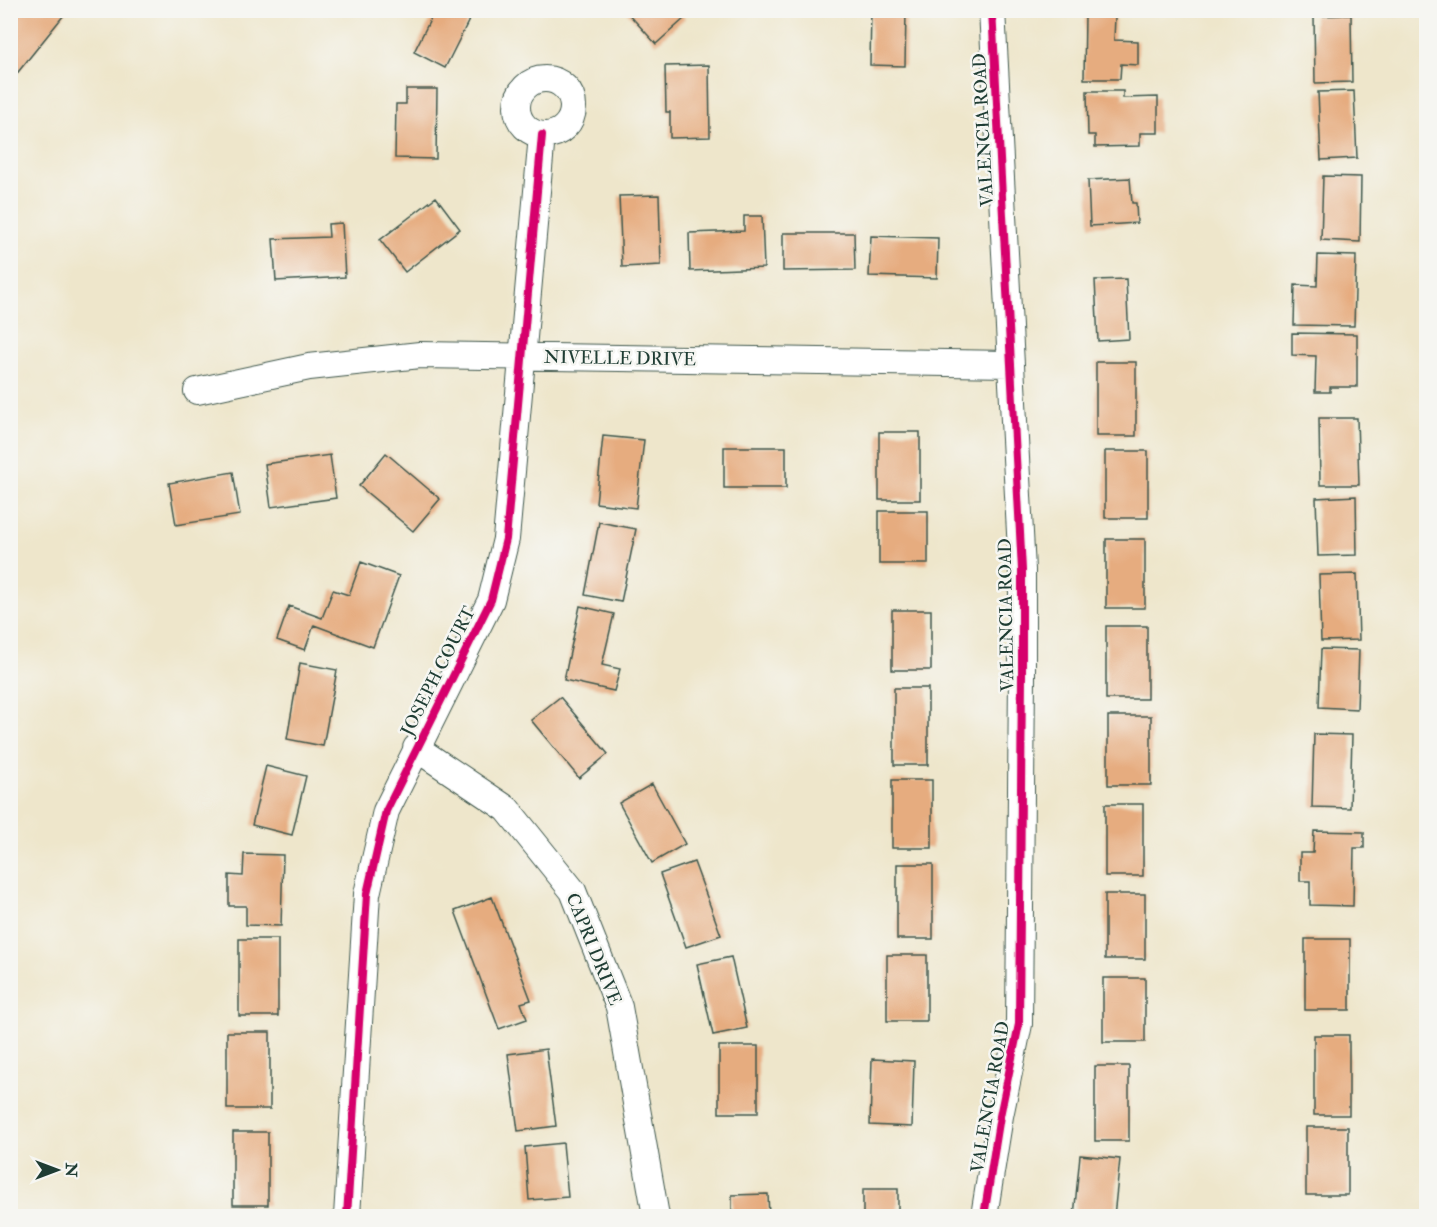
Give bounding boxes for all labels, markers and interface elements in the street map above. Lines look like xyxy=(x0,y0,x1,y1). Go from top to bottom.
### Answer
street label: VALENCIA ROAD xyxy=(968,53,999,207)
street label: NIVELLE DRIVE xyxy=(544,346,696,371)
street label: VALENCIA ROAD xyxy=(994,538,1019,692)
street label: JOSEPH COURT xyxy=(395,602,481,741)
street label: CAPRI DRIVE xyxy=(561,890,627,1009)
street label: VALENCIA ROAD xyxy=(966,1019,1015,1175)
north arrow xyxy=(27,1140,87,1200)
text: N xyxy=(61,1162,81,1178)

